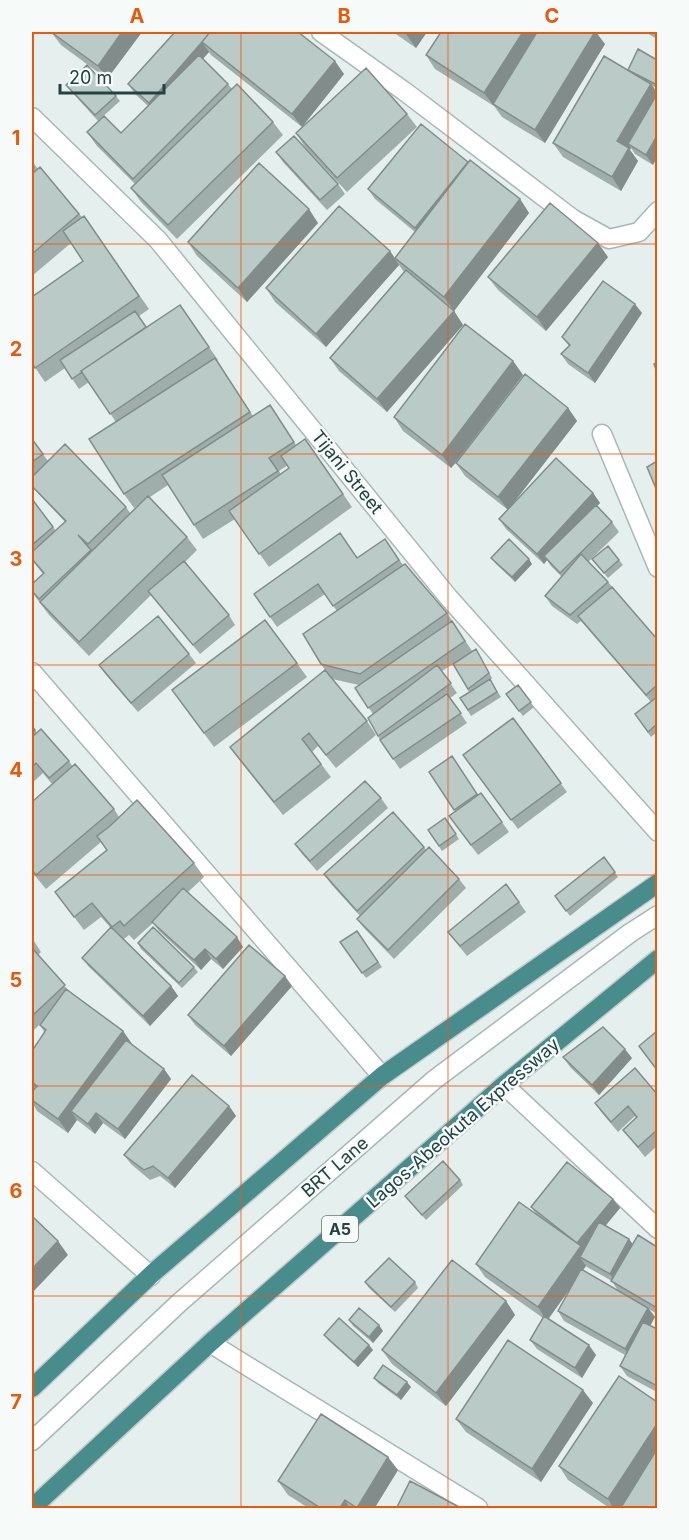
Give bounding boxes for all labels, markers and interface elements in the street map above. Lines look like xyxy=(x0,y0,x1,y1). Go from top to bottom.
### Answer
text: A xyxy=(130,4,145,28)
text: B xyxy=(337,4,351,28)
text: C xyxy=(545,4,559,28)
scale bar xyxy=(60,57,164,95)
text: 20 m xyxy=(69,67,112,88)
text: 1 xyxy=(12,126,20,150)
text: 2 xyxy=(10,337,22,361)
street label: Tijani Street xyxy=(307,426,387,518)
text: 3 xyxy=(10,547,22,571)
text: 4 xyxy=(9,758,23,782)
text: 5 xyxy=(10,968,22,992)
street label: Lagos-Abeokuta Expressway xyxy=(362,1033,563,1212)
street label: BRT Lane xyxy=(297,1132,372,1201)
text: 6 xyxy=(10,1179,23,1203)
road number: A5 xyxy=(322,1216,358,1242)
text: 7 xyxy=(10,1390,22,1414)

